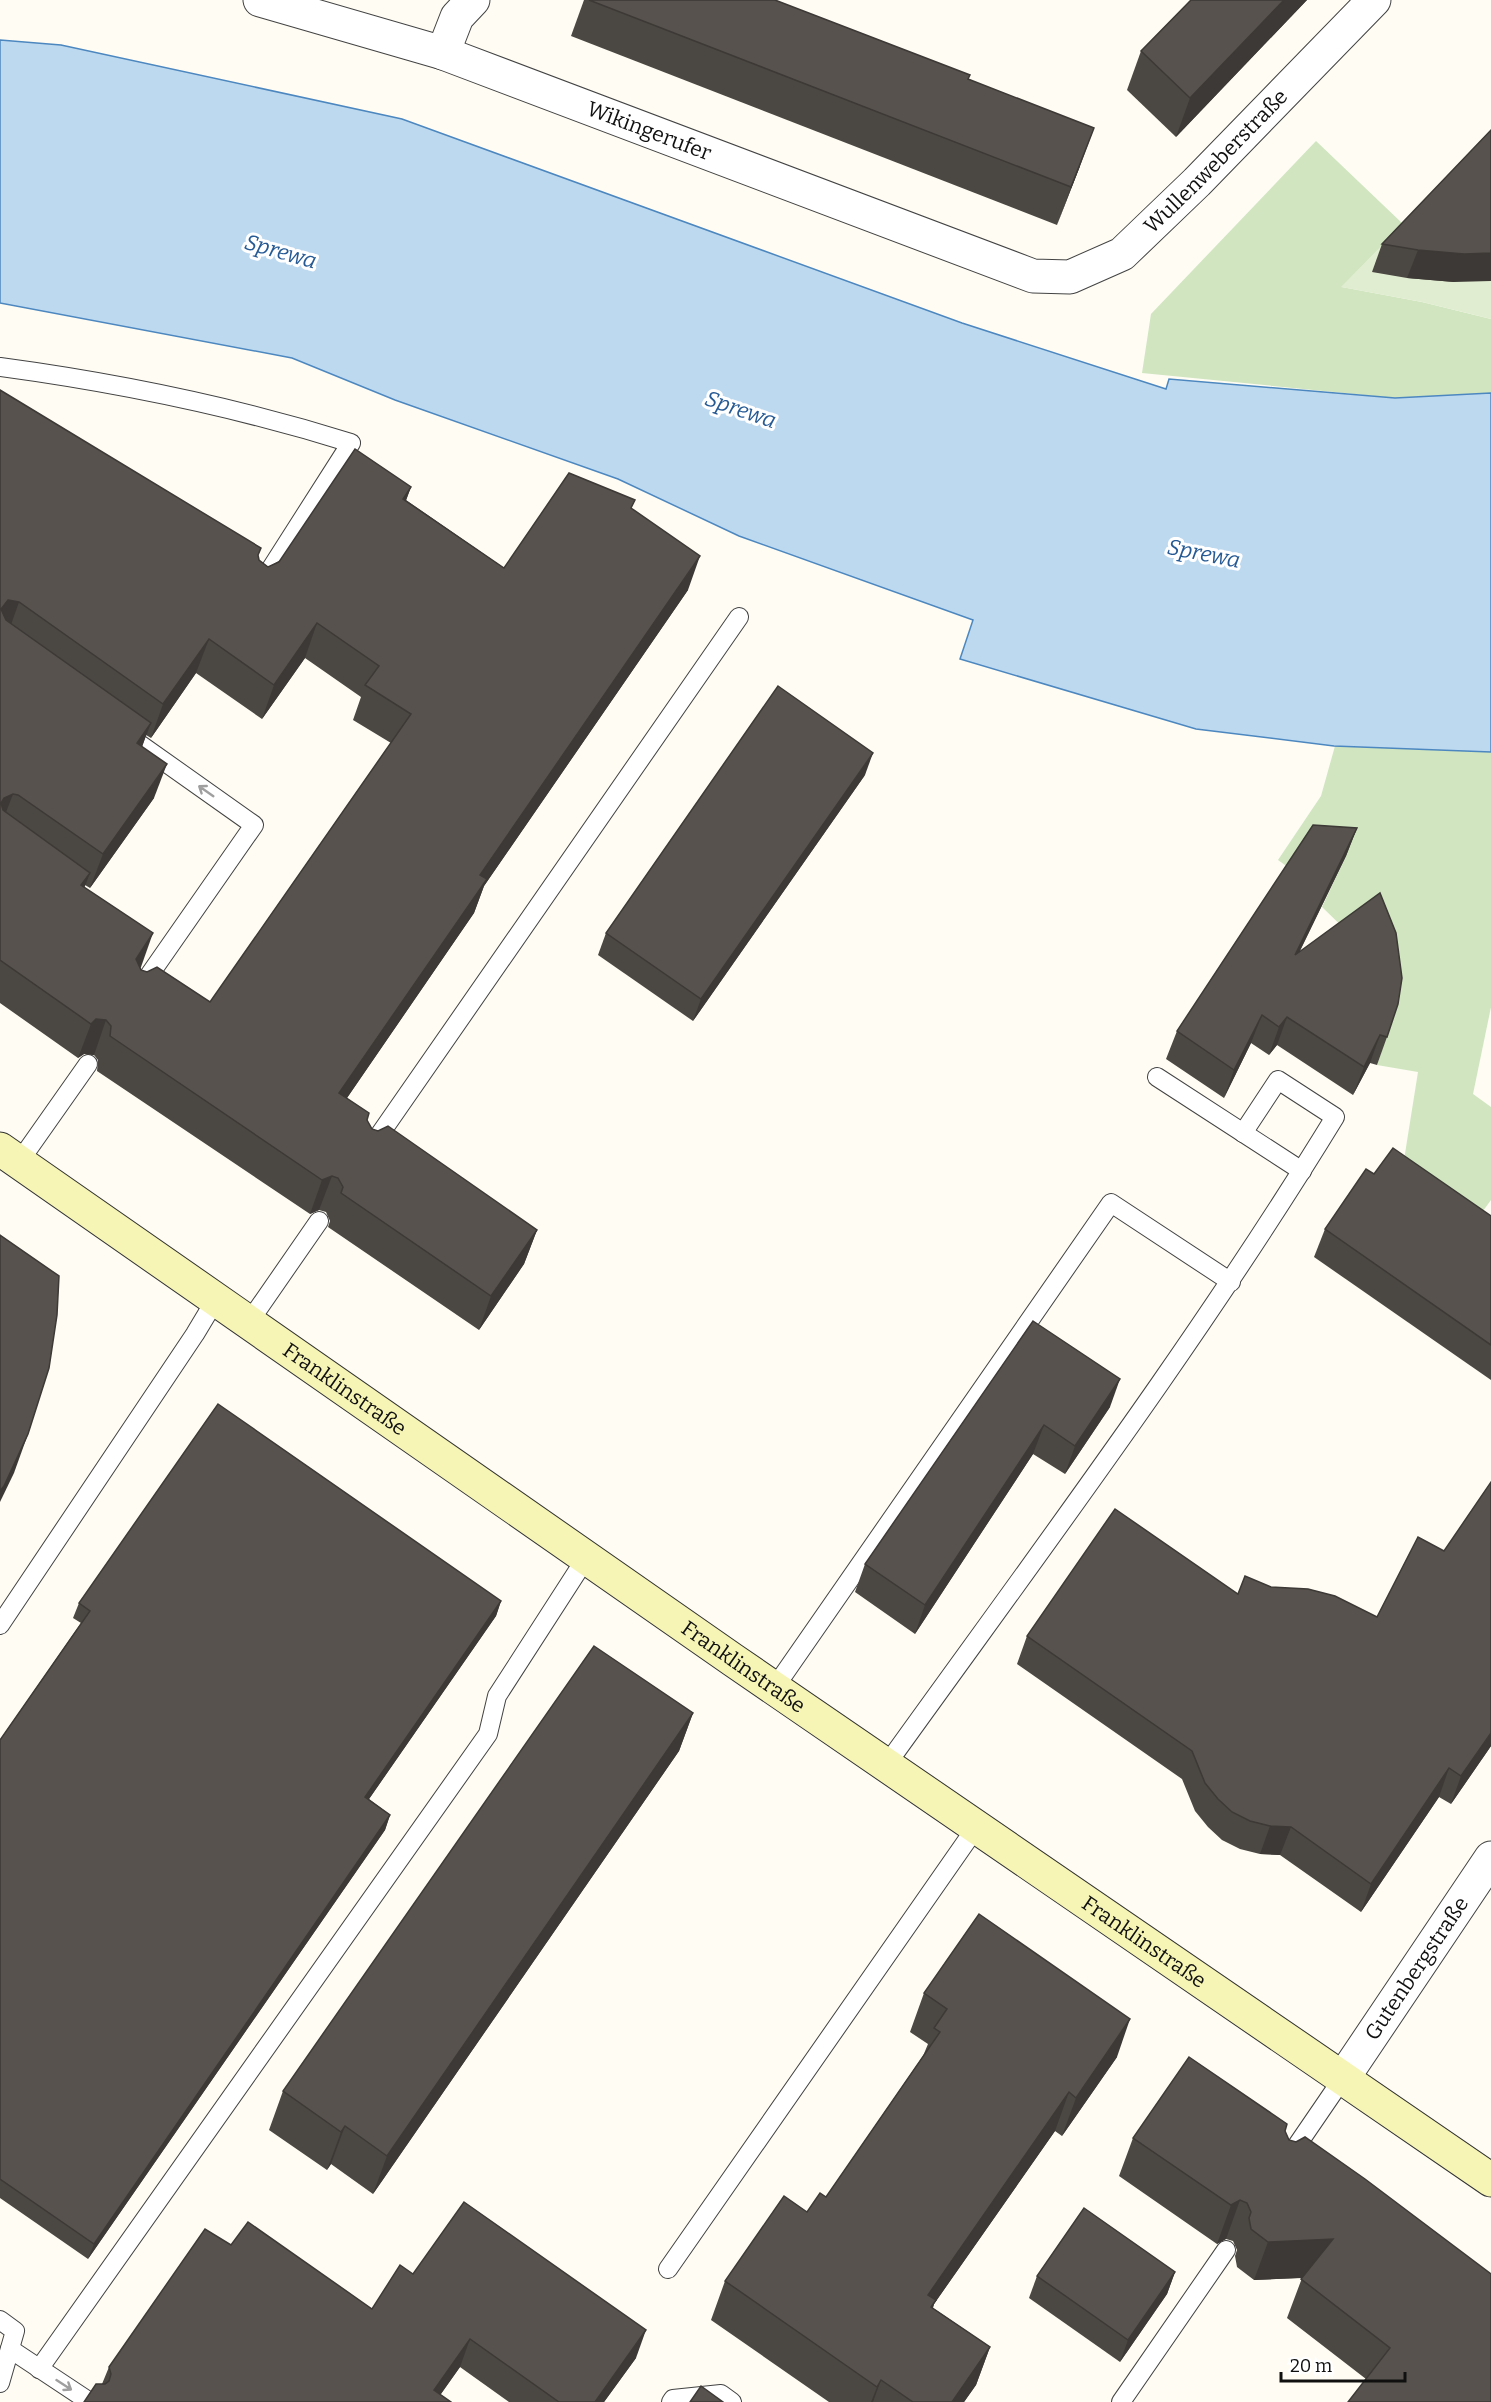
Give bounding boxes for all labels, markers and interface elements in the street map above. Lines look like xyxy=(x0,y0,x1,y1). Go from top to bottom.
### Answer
street label: Wullenweberstraße xyxy=(1138,84,1293,239)
street label: Wikingerufer xyxy=(583,96,715,166)
water label: Sprewa xyxy=(242,228,320,275)
water label: Sprewa xyxy=(702,385,780,434)
water label: Sprewa xyxy=(1165,533,1243,574)
one-way arrow xyxy=(198,785,215,797)
street label: Franklinstraße xyxy=(278,1337,411,1441)
street label: Franklinstraße xyxy=(676,1615,810,1719)
street label: Franklinstraße xyxy=(1077,1890,1211,1994)
street label: Gutenbergstraße xyxy=(1359,1892,1474,2045)
scale bar xyxy=(1281,2345,1406,2383)
text: 20 m xyxy=(1290,2355,1332,2377)
one-way arrow xyxy=(55,2380,72,2392)

